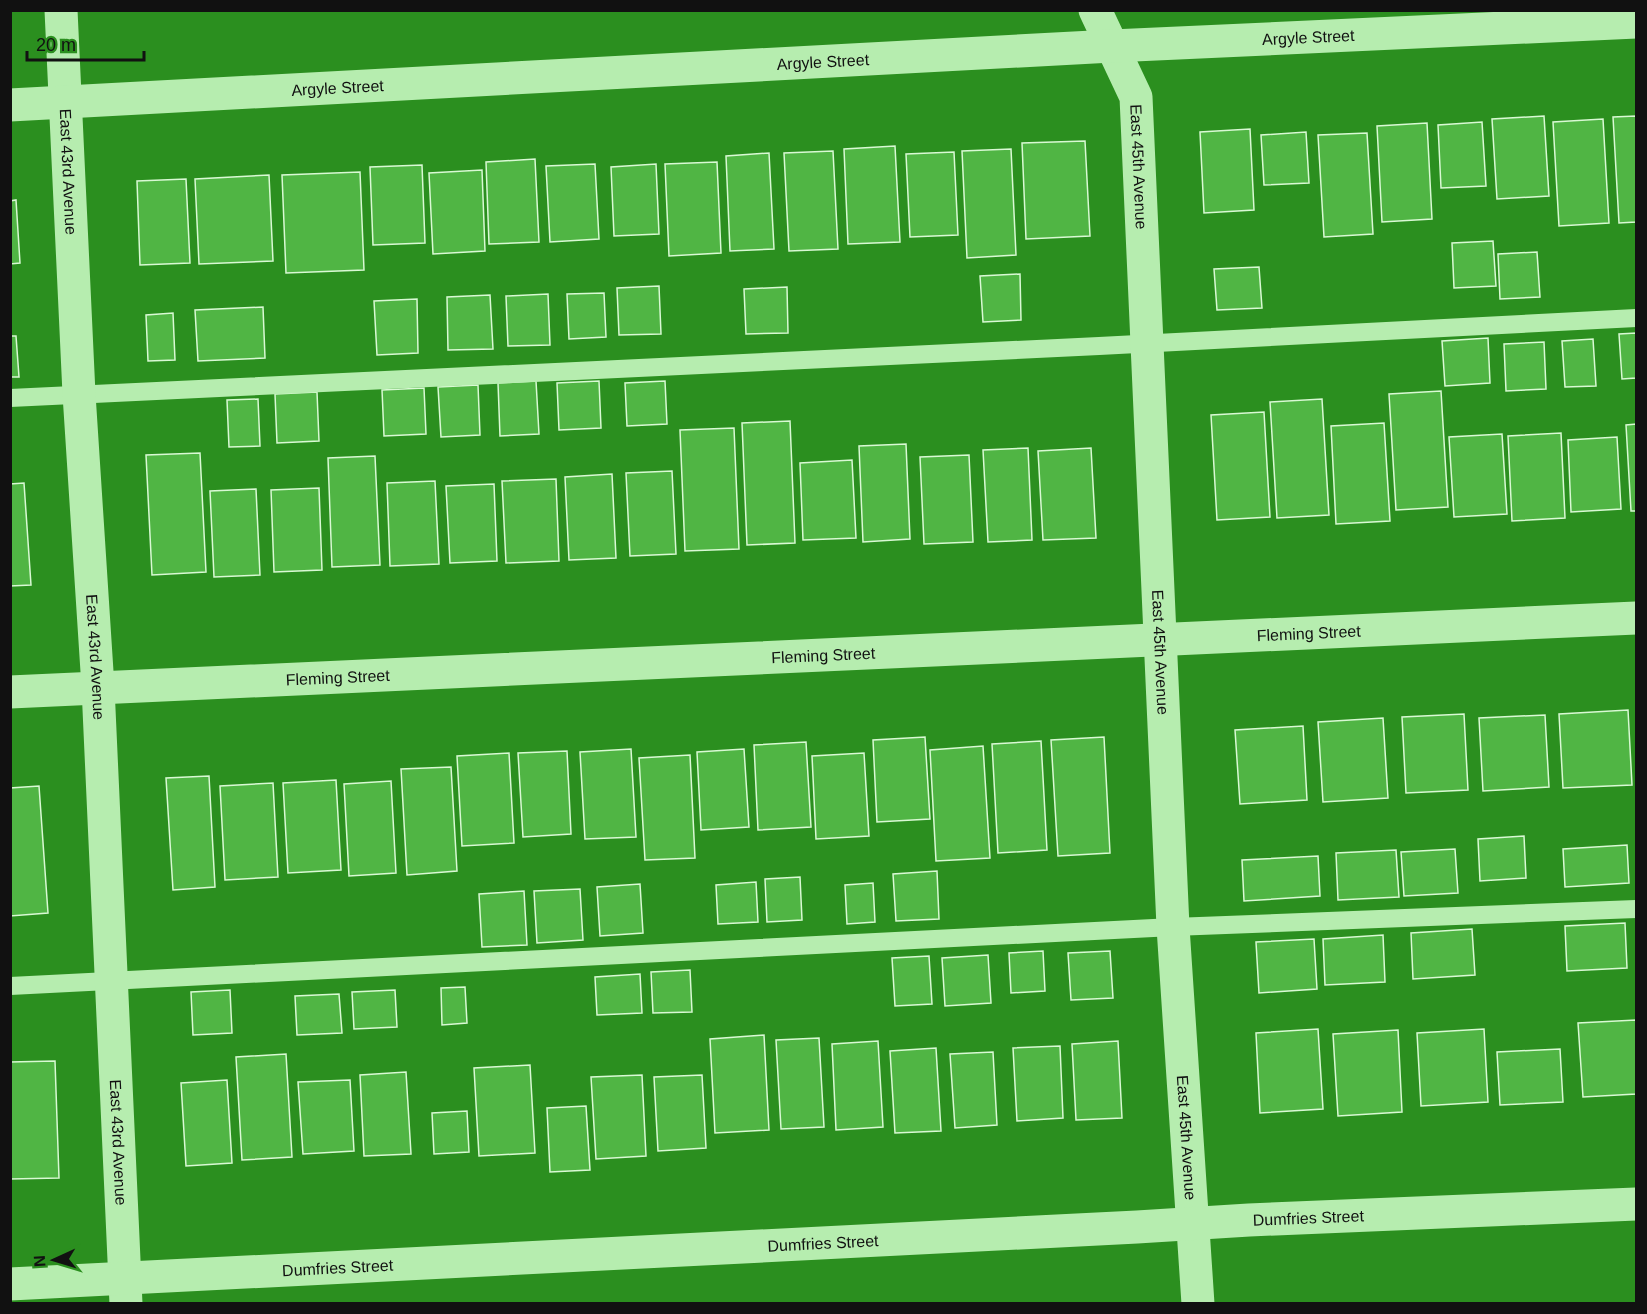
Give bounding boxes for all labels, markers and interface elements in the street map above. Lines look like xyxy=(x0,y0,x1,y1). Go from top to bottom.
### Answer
scale bar xyxy=(27,24,144,62)
street label: Argyle Street xyxy=(1262,27,1355,48)
text: 20 m xyxy=(36,35,76,55)
street label: Argyle Street xyxy=(776,51,870,73)
street label: Argyle Street xyxy=(291,77,385,99)
street label: East 45th Avenue xyxy=(1127,104,1150,230)
street label: East 43rd Avenue xyxy=(57,108,80,235)
street label: East 45th Avenue xyxy=(1149,589,1172,715)
street label: East 43rd Avenue xyxy=(83,594,107,720)
street label: Fleming Street xyxy=(1256,623,1362,644)
street label: Fleming Street xyxy=(771,645,876,666)
street label: Fleming Street xyxy=(285,667,391,688)
street label: East 45th Avenue xyxy=(1174,1075,1199,1201)
street label: East 43rd Avenue xyxy=(107,1079,130,1206)
street label: Dumfries Street xyxy=(1252,1207,1365,1229)
north arrow xyxy=(24,1230,84,1290)
street label: Dumfries Street xyxy=(767,1232,880,1255)
text: N xyxy=(31,1255,48,1267)
street label: Dumfries Street xyxy=(282,1257,394,1279)

